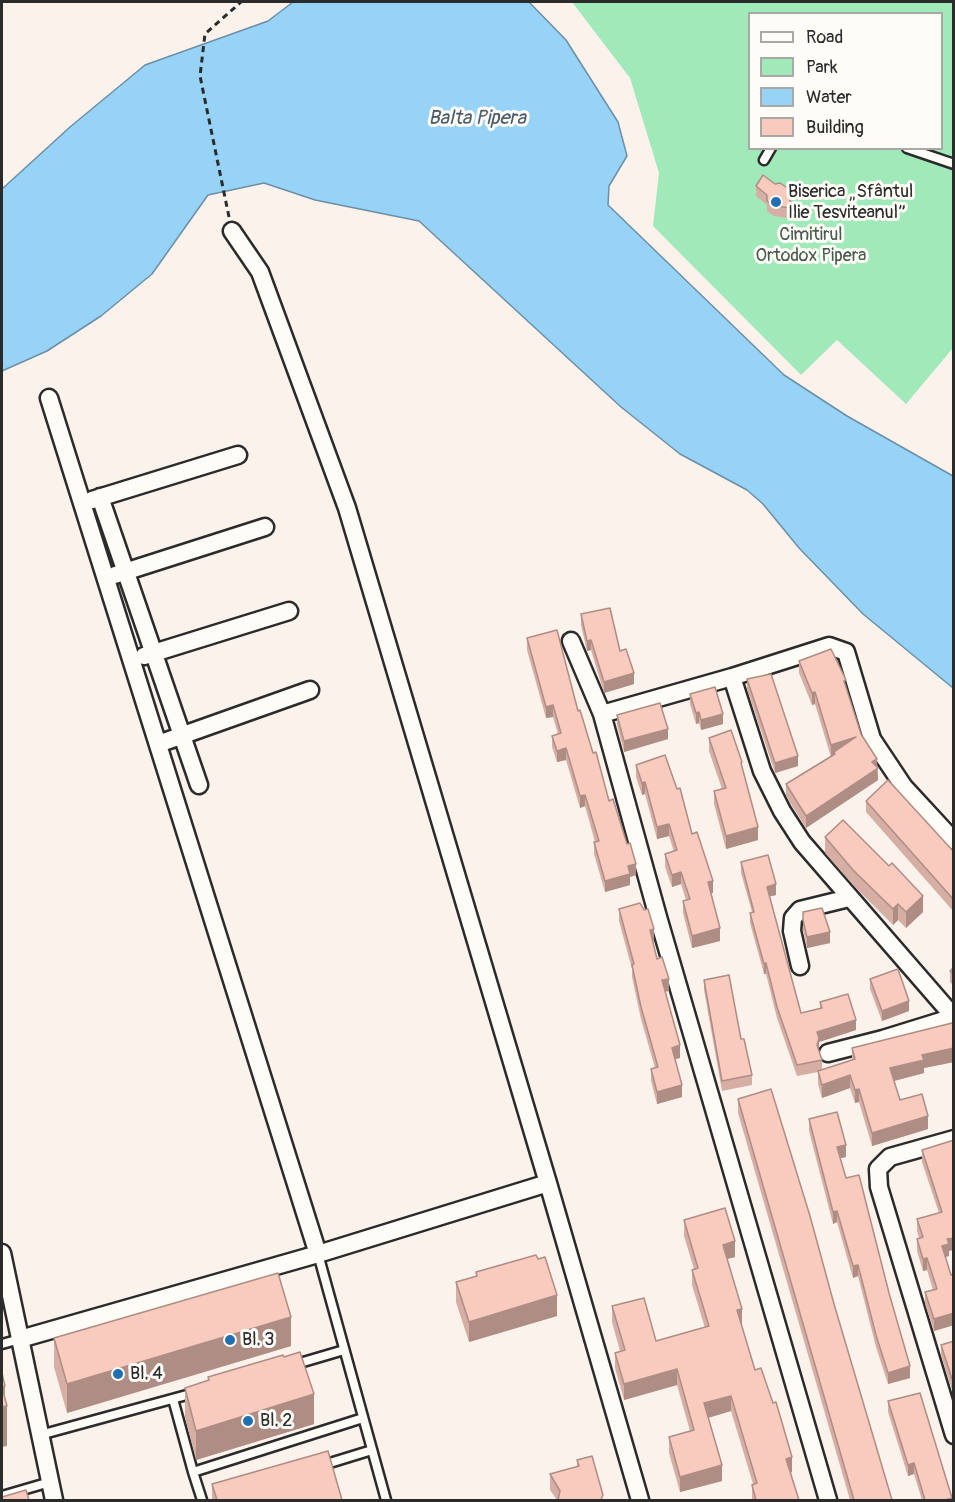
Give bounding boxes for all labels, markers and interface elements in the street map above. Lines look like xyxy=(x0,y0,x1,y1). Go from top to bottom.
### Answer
legend xyxy=(748,12,943,150)
text: Road xyxy=(806,26,843,49)
text: Park xyxy=(806,56,838,79)
text: Water xyxy=(806,86,852,109)
water label: Balta Pipera xyxy=(428,107,526,131)
text: Building xyxy=(806,116,864,139)
place label: Biserica „Sfântul Ilie Tesviteanul” xyxy=(788,181,913,224)
marker: Biserica „Sfântul Ilie Tesviteanul” xyxy=(769,195,783,209)
park label: Cimitirul Ortodox Pipera xyxy=(756,224,866,266)
place label: Bl. 3 xyxy=(242,1329,274,1351)
marker: Bl. 3 xyxy=(223,1333,237,1347)
place label: Bl. 4 xyxy=(130,1363,163,1385)
marker: Bl. 4 xyxy=(111,1367,125,1381)
place label: Bl. 2 xyxy=(260,1410,292,1432)
marker: Bl. 2 xyxy=(241,1414,255,1428)

